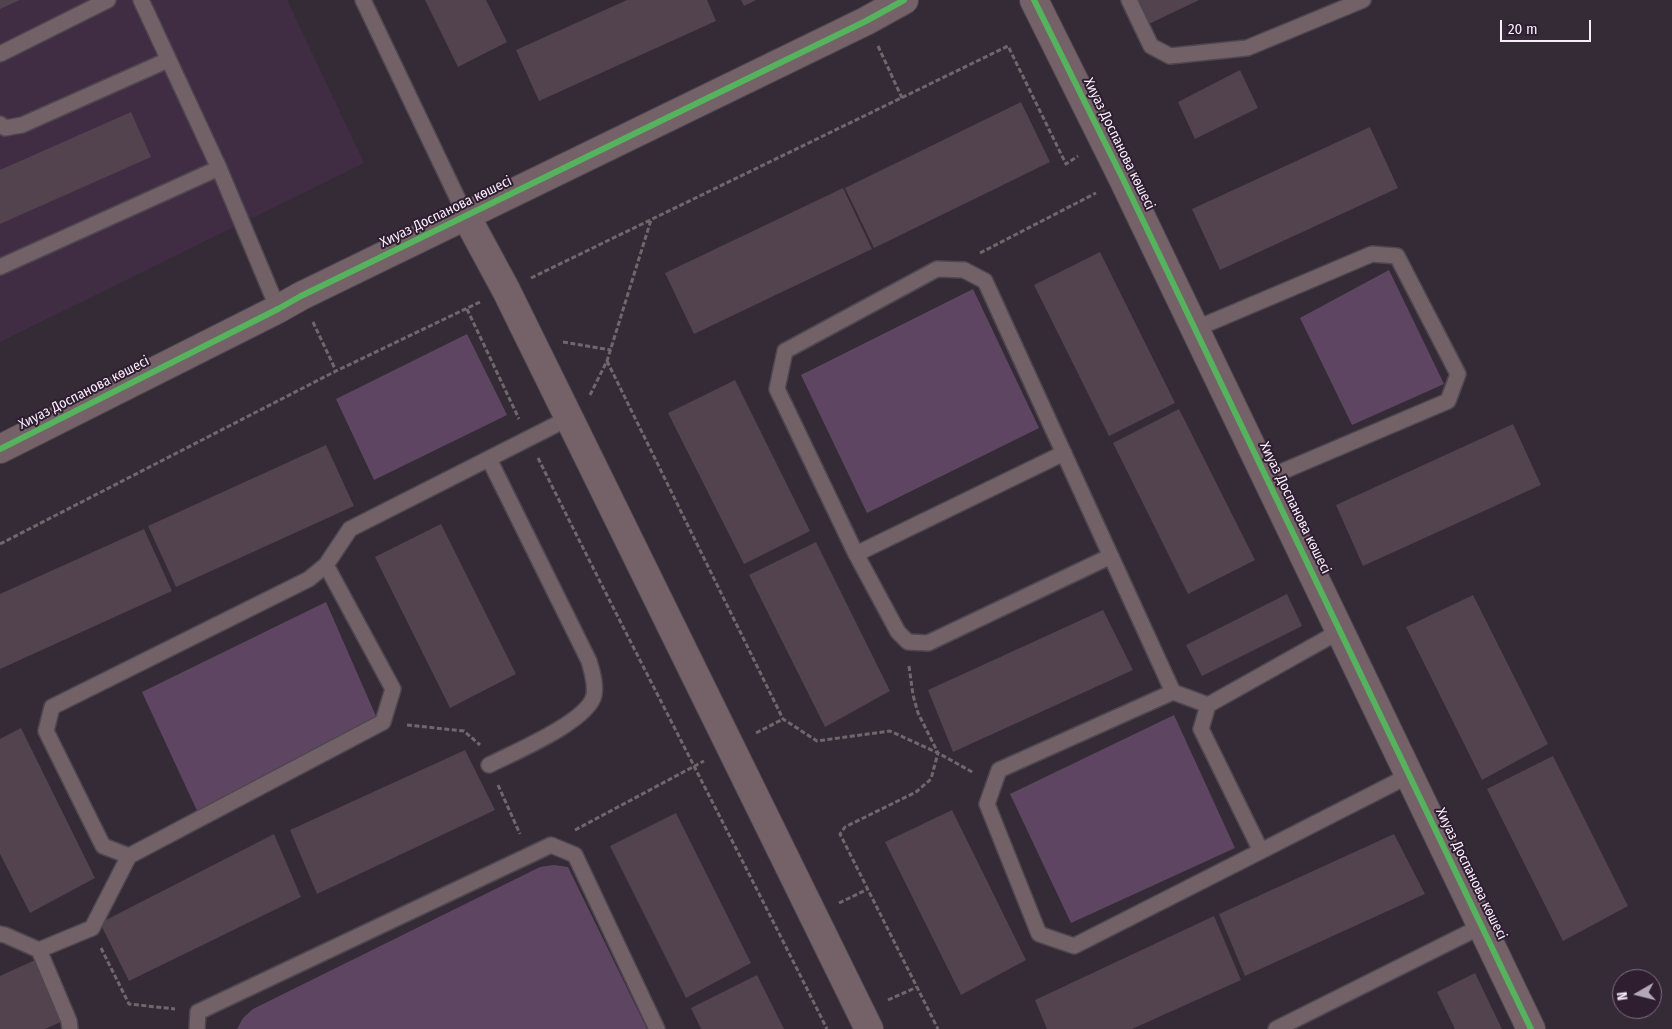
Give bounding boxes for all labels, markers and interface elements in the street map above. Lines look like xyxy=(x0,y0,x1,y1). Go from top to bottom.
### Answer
scale bar xyxy=(1502,10,1593,42)
text: 20 m xyxy=(1508,20,1538,38)
street label: Хиуаз Доспанова көшесі xyxy=(1080,75,1158,213)
street label: Хиуаз Доспанова көшесі xyxy=(377,173,515,251)
street label: Хиуаз Доспанова көшесі xyxy=(16,353,152,433)
street label: Хиуаз Доспанова көшесі xyxy=(1256,439,1334,577)
street label: Хиуаз Доспанова көшесі xyxy=(1432,805,1510,943)
north arrow xyxy=(1612,969,1662,1019)
text: N xyxy=(1614,991,1632,1001)

